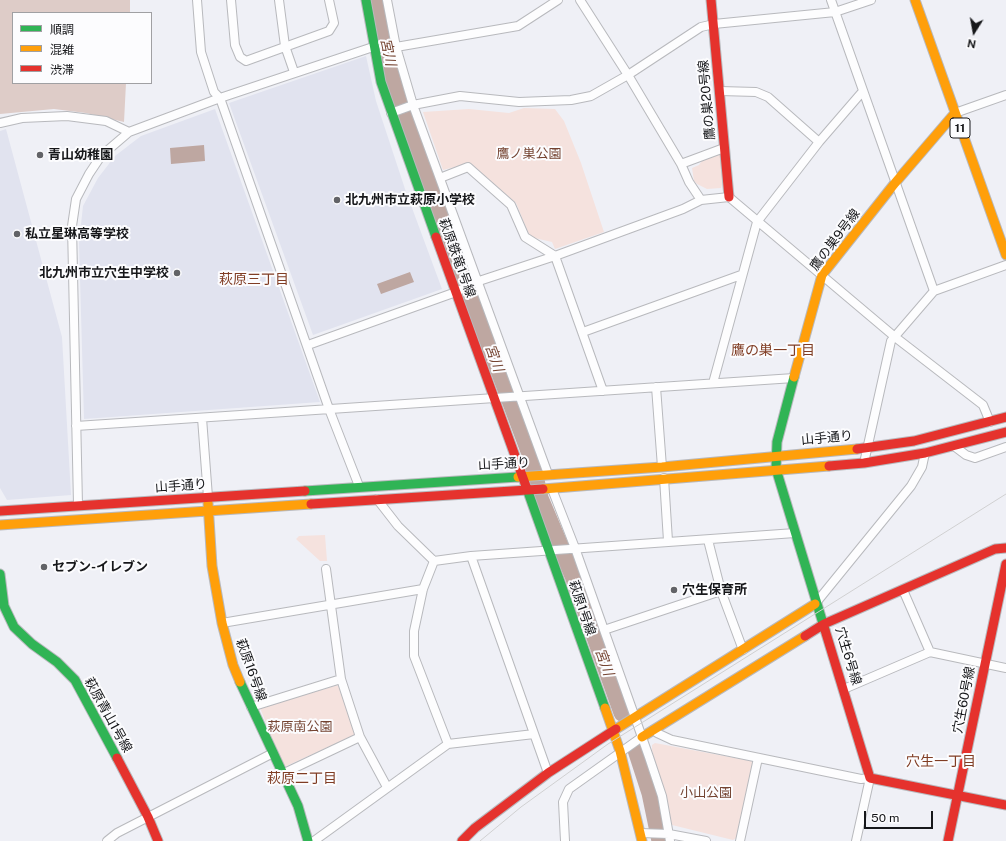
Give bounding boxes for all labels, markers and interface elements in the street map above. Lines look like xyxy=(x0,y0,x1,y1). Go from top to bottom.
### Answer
legend xyxy=(12,12,152,84)
north arrow xyxy=(954,12,994,52)
text: 順調 xyxy=(50,23,74,37)
water label: 宮川 xyxy=(377,37,399,67)
text: N xyxy=(966,37,977,50)
text: 混雑 xyxy=(50,43,74,57)
street label: 鷹の巣20号線 xyxy=(696,59,718,141)
text: 渋滞 xyxy=(50,63,74,77)
road number: 11 xyxy=(950,118,970,138)
park label: 鷹ノ巣公園 xyxy=(497,146,561,162)
place label: 青山幼稚園 xyxy=(48,147,113,163)
marker: 青山幼稚園 xyxy=(35,150,45,160)
place label: 北九州市立萩原小学校 xyxy=(345,192,475,208)
marker: 北九州市立萩原小学校 xyxy=(332,195,342,205)
street label: 鷹の巣9号線 xyxy=(807,206,863,274)
street label: 萩原鉄竜1号線 xyxy=(435,216,479,300)
place label: 私立星琳高等学校 xyxy=(25,226,129,242)
marker: 私立星琳高等学校 xyxy=(12,229,22,239)
place label: 北九州市立穴生中学校 xyxy=(39,265,169,281)
marker: 北九州市立穴生中学校 xyxy=(172,268,182,278)
district label: 萩原三丁目 xyxy=(219,272,289,288)
water label: 宮川 xyxy=(481,342,507,374)
district label: 鷹の巣一丁目 xyxy=(731,343,815,359)
street label: 山手通り xyxy=(800,428,854,448)
street label: 山手通り xyxy=(478,455,530,473)
street label: 山手通り xyxy=(155,476,207,496)
place label: セブン-イレブン xyxy=(52,559,148,575)
marker: セブン-イレブン xyxy=(39,562,49,572)
street label: 萩原1号線 xyxy=(565,578,599,638)
place label: 穴生保育所 xyxy=(682,582,747,598)
marker: 穴生保育所 xyxy=(669,585,679,595)
street label: 穴生6号線 xyxy=(832,625,864,687)
street label: 萩原16号線 xyxy=(232,637,270,703)
water label: 宮川 xyxy=(591,646,617,678)
street label: 穴生60号線 xyxy=(950,665,978,735)
street label: 萩原青山1号線 xyxy=(81,675,135,755)
park label: 萩原南公園 xyxy=(268,719,332,735)
district label: 穴生一丁目 xyxy=(906,754,976,770)
district label: 萩原二丁目 xyxy=(267,771,337,787)
park label: 小山公園 xyxy=(680,785,732,801)
scale bar xyxy=(866,803,935,829)
text: 50 m xyxy=(871,811,899,825)

